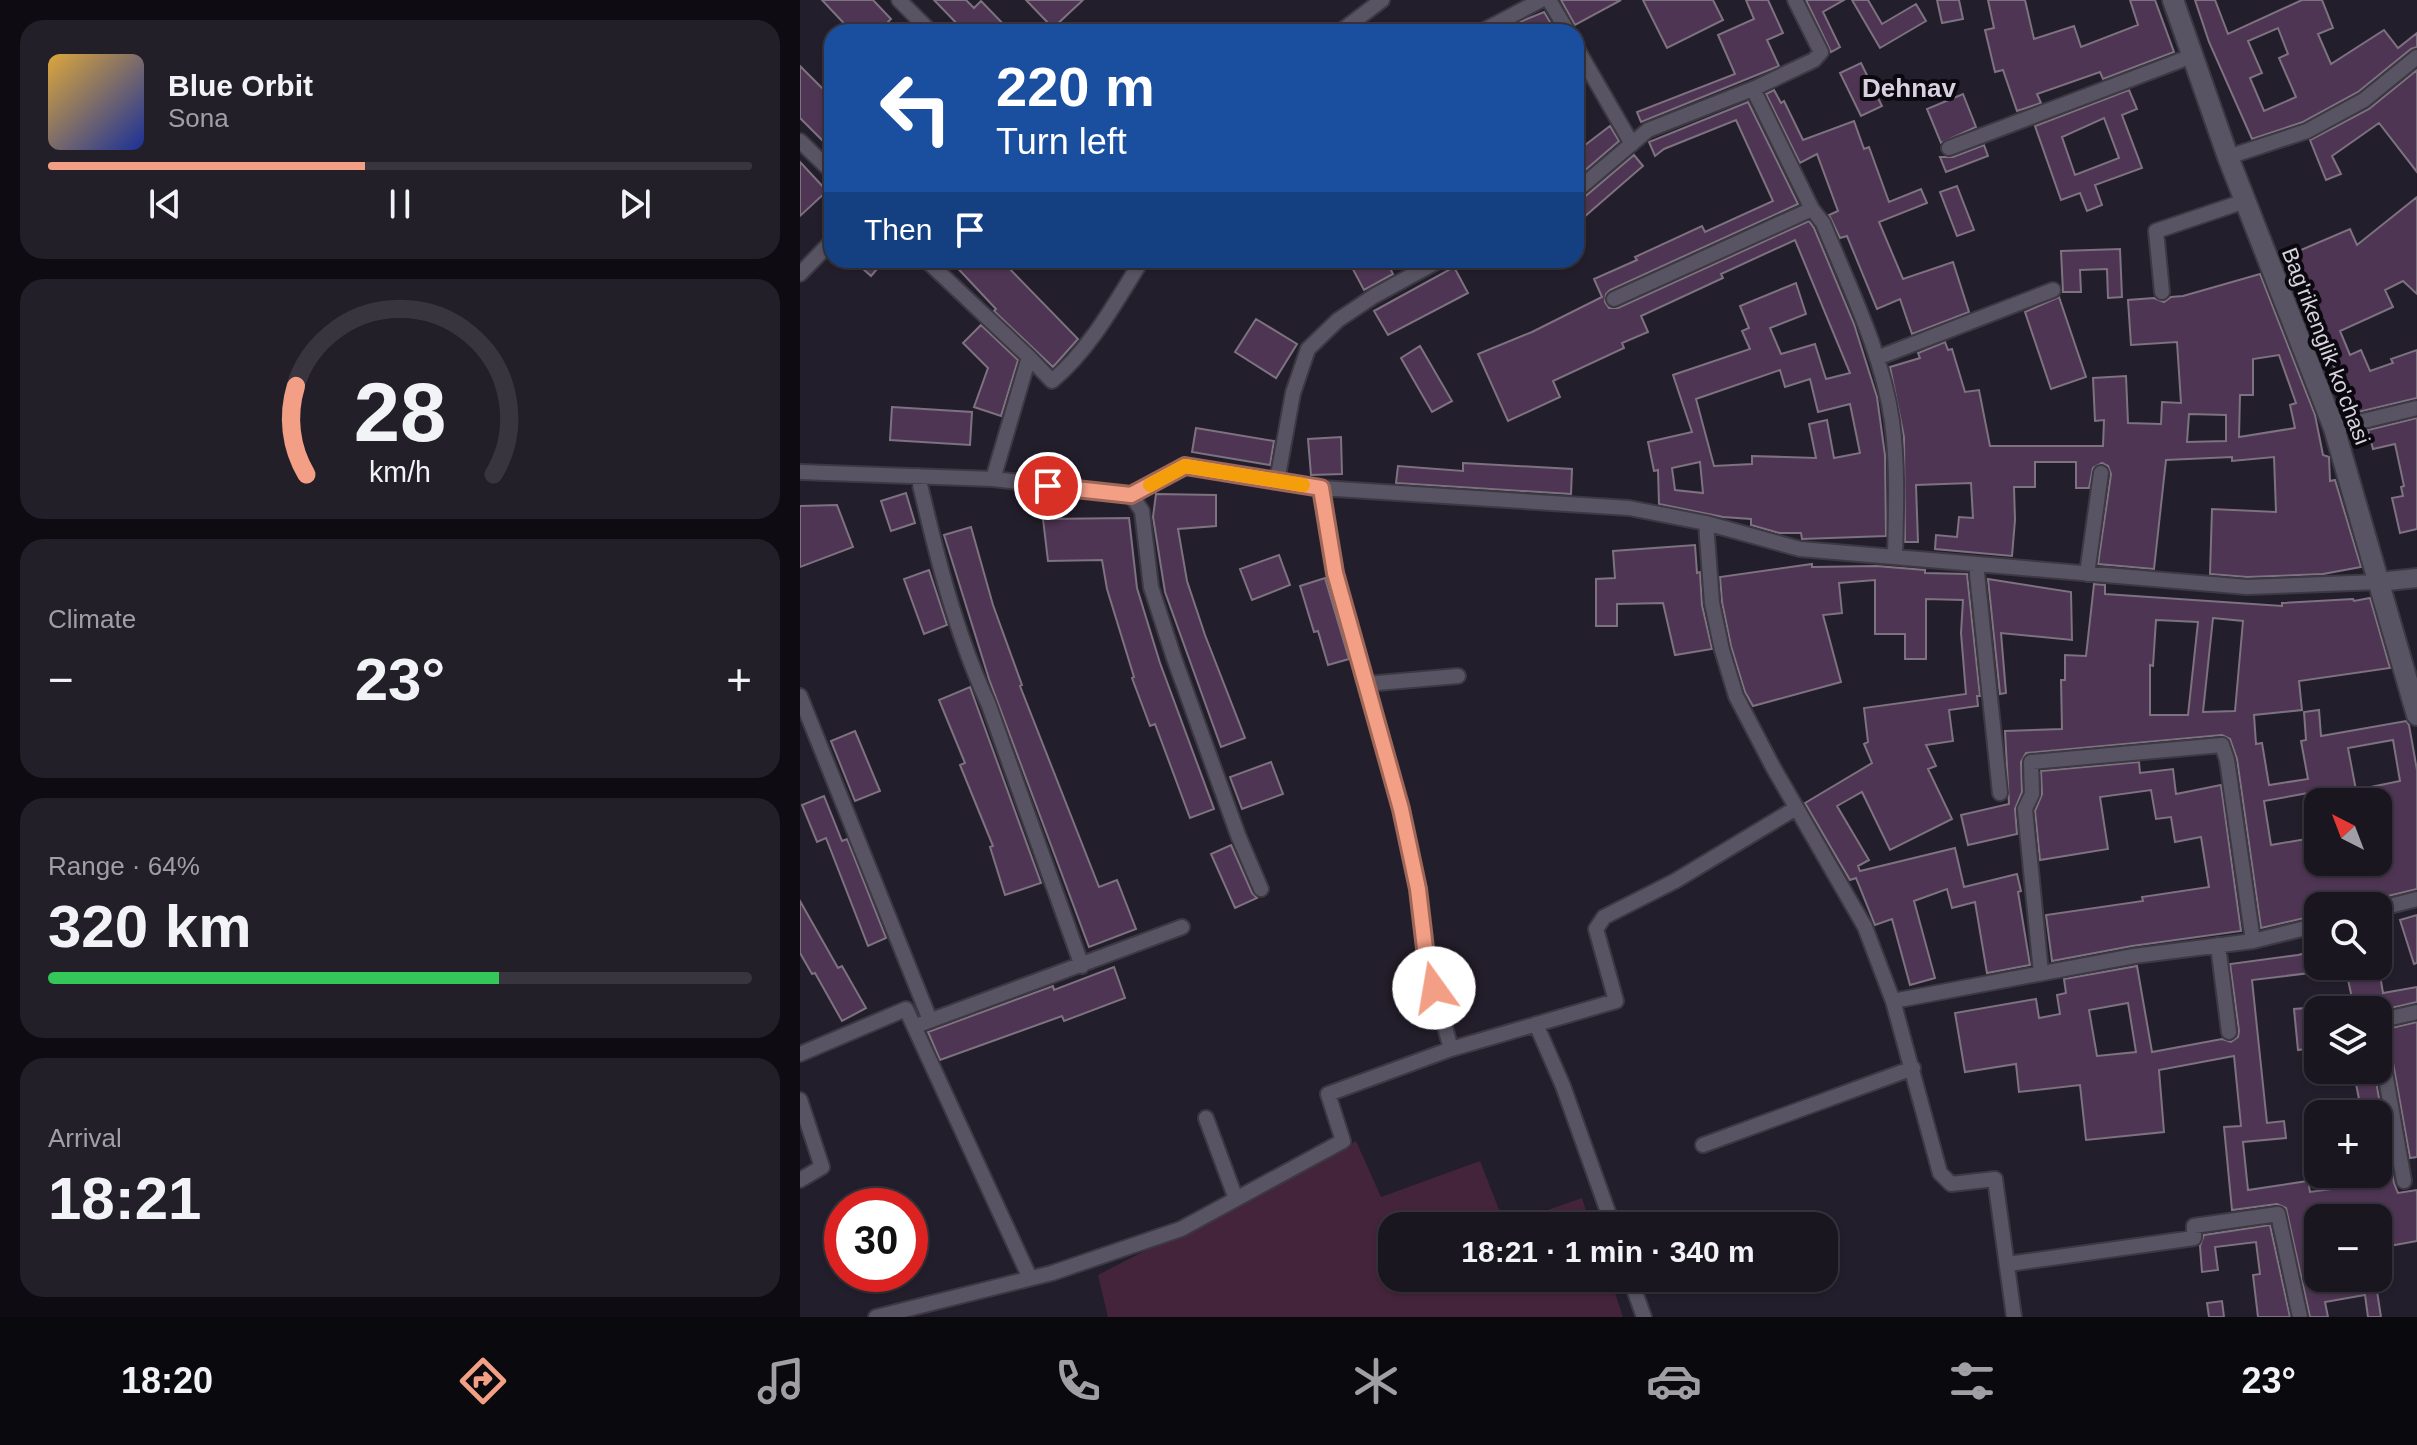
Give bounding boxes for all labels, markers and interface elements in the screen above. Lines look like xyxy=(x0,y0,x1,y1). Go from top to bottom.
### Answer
text: 220 m xyxy=(996,55,1155,118)
icon: left xyxy=(864,56,968,160)
text: Blue Orbit xyxy=(168,69,313,102)
district label: Dehnav xyxy=(1862,73,1956,103)
text: Sona xyxy=(168,103,229,133)
text: Turn left xyxy=(996,121,1127,162)
icon: previous xyxy=(143,182,187,226)
icon: pause xyxy=(378,182,422,226)
icon: next xyxy=(613,182,657,226)
icon: arrive xyxy=(948,208,992,252)
text: Then xyxy=(864,213,932,246)
street label: Bag'rikenglik ko'chasi xyxy=(2277,244,2375,448)
text: 28 xyxy=(354,366,446,459)
pin xyxy=(1014,452,1082,520)
text: km/h xyxy=(369,456,431,488)
icon: arrive xyxy=(1026,464,1070,508)
text: Climate xyxy=(48,604,136,634)
text: 23° xyxy=(355,646,445,713)
text: − xyxy=(48,655,74,704)
text: + xyxy=(726,655,752,704)
north arrow xyxy=(2304,788,2392,876)
map controls xyxy=(2304,788,2392,1292)
text: Range · 64% xyxy=(48,851,200,881)
button: search xyxy=(2304,892,2392,980)
text: 320 km xyxy=(48,893,252,960)
position arrow xyxy=(1392,946,1476,1030)
button: layers xyxy=(2304,996,2392,1084)
button: + xyxy=(2304,1100,2392,1188)
text: Arrival xyxy=(48,1123,122,1153)
text: 18:21 xyxy=(48,1165,201,1232)
speed limit sign: 30 xyxy=(824,1188,928,1292)
button: − xyxy=(2304,1204,2392,1292)
text: 18:21 · 1 min · 340 m xyxy=(1461,1235,1755,1268)
icon: directions xyxy=(455,1353,511,1409)
icon: music xyxy=(753,1353,809,1409)
icon: phone xyxy=(1050,1353,1106,1409)
icon: climate xyxy=(1348,1353,1404,1409)
icon: car xyxy=(1646,1353,1702,1409)
icon: filters xyxy=(1944,1353,2000,1409)
text: 18:20 xyxy=(121,1360,213,1401)
text: 23° xyxy=(2242,1360,2296,1401)

